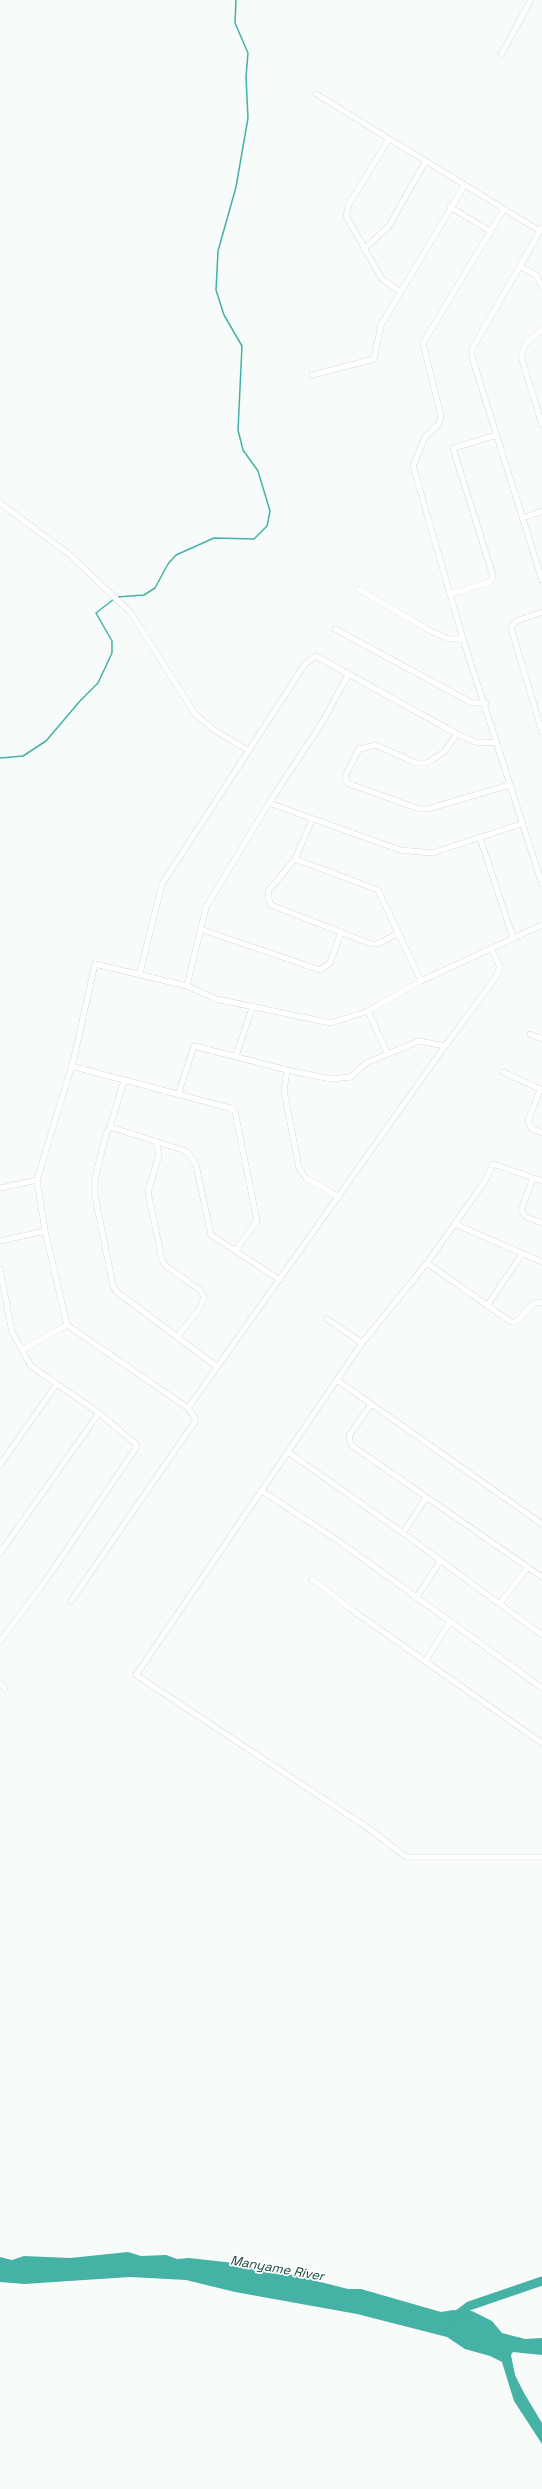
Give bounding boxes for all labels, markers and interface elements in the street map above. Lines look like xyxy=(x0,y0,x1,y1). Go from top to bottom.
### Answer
water label: Manyame River xyxy=(229,2253,325,2285)

